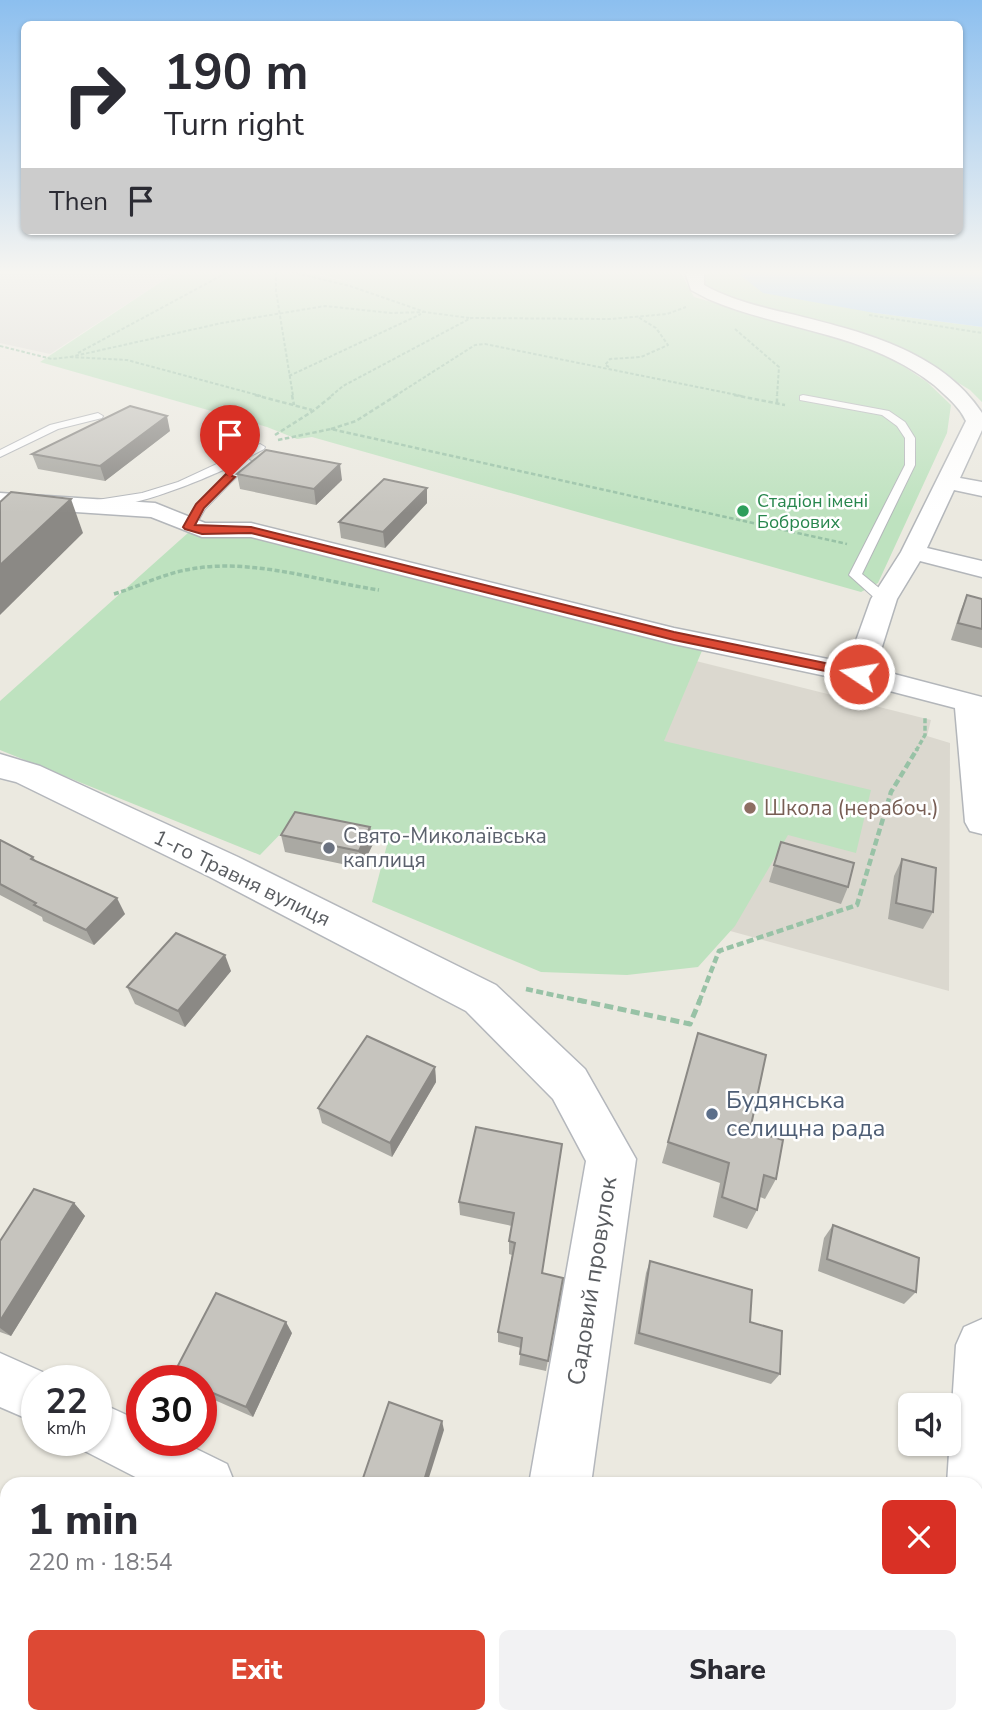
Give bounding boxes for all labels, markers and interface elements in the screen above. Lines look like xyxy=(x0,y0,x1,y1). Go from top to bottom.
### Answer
text: 190 m xyxy=(164,39,308,106)
icon: right xyxy=(49,49,140,140)
text: Turn right xyxy=(164,103,304,146)
icon: arrive xyxy=(122,182,160,220)
text: Then xyxy=(49,184,108,219)
pin xyxy=(200,405,260,477)
icon: arrive xyxy=(211,416,249,454)
place label: Стадіон імені Бобрових xyxy=(757,489,868,534)
marker: Стадіон імені Бобрових xyxy=(735,503,751,519)
position arrow xyxy=(822,637,896,711)
place label: Школа (нерабоч.) xyxy=(764,794,939,822)
marker: Школа (нерабоч.) xyxy=(742,800,758,816)
place label: Свято-Миколаївська каплиця xyxy=(343,822,547,874)
street label: 1-го Травня вулиця xyxy=(149,823,335,933)
marker: Свято-Миколаївська каплиця xyxy=(321,840,337,856)
place label: Будянська селищна рада xyxy=(726,1084,885,1144)
marker: Будянська селищна рада xyxy=(704,1106,720,1122)
street label: Садовий провулок xyxy=(560,1174,624,1388)
speed limit sign: 30 xyxy=(126,1365,217,1456)
text: 22 xyxy=(45,1378,88,1425)
map controls xyxy=(898,1393,961,1456)
button: sound xyxy=(898,1393,961,1456)
text: km/h xyxy=(47,1416,86,1440)
text: 1 min xyxy=(28,1492,138,1549)
button: close xyxy=(882,1500,956,1574)
text: 220 m · 18:54 xyxy=(28,1547,173,1578)
button: Exit xyxy=(28,1630,485,1710)
button: Share xyxy=(499,1630,956,1710)

